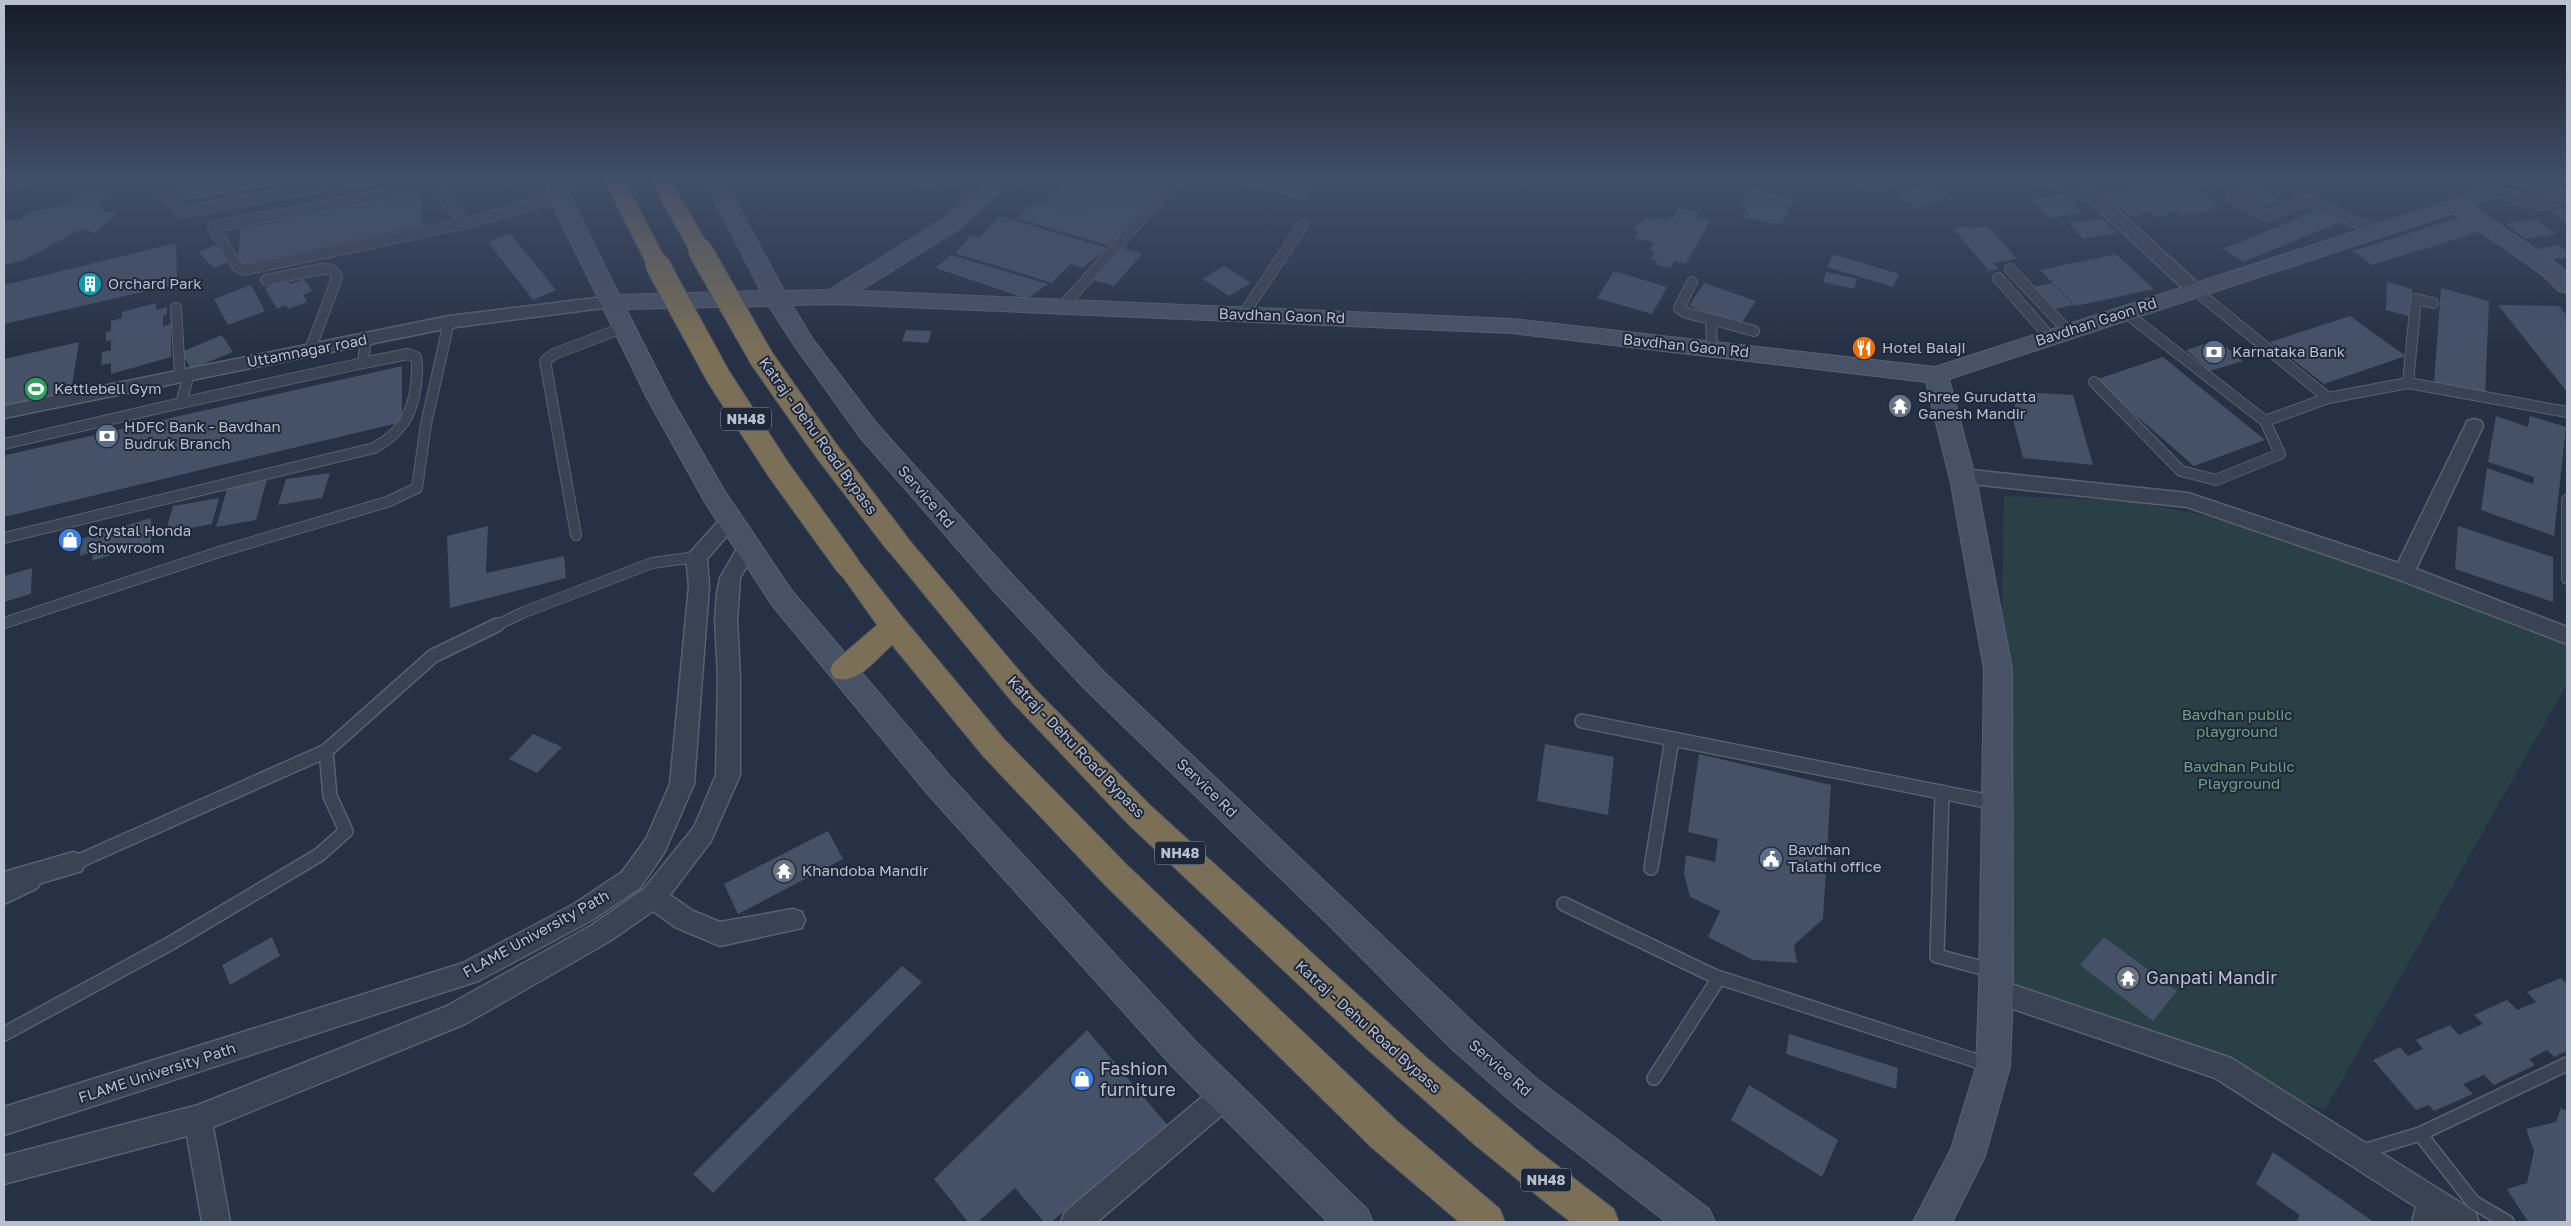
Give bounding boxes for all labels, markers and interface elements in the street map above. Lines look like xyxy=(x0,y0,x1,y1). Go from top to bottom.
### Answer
building icon: Orchard Park xyxy=(77,271,103,297)
place label: Orchard Park xyxy=(108,274,202,292)
street label: Bavdhan Gaon Rd xyxy=(2033,293,2159,349)
street label: Bavdhan Gaon Rd xyxy=(1218,304,1346,326)
street label: Bavdhan Gaon Rd xyxy=(1622,329,1750,361)
street label: Uttamnagar road xyxy=(245,330,368,370)
restaurant icon: Hotel Balaji xyxy=(1851,335,1877,361)
place label: Hotel Balaji xyxy=(1882,338,1966,356)
bank icon: Karnataka Bank xyxy=(2201,339,2227,365)
place label: Karnataka Bank xyxy=(2232,342,2346,360)
street label: Katraj - Dehu Road Bypass xyxy=(756,353,882,517)
sports icon: Kettlebell Gym xyxy=(23,376,49,402)
place label: Kettlebell Gym xyxy=(54,379,161,397)
place label: Shree Gurudatta Ganesh Mandir xyxy=(1918,387,2036,422)
temple icon: Shree Gurudatta Ganesh Mandir xyxy=(1887,393,1913,419)
road number: NH48 xyxy=(721,408,771,430)
place label: HDFC Bank - Bavdhan Budruk Branch xyxy=(124,417,281,452)
bank icon: HDFC Bank - Bavdhan Budruk Branch xyxy=(94,423,120,449)
street label: Service Rd xyxy=(895,461,959,531)
place label: Crystal Honda Showroom xyxy=(88,521,191,556)
shop icon: Crystal Honda Showroom xyxy=(57,527,83,553)
street label: Katraj - Dehu Road Bypass xyxy=(1004,672,1149,821)
park label: Bavdhan public playground xyxy=(2182,705,2292,740)
street label: Service Rd xyxy=(1174,754,1242,820)
park label: Bavdhan Public Playground xyxy=(2183,757,2295,792)
place label: Bavdhan Talathi office xyxy=(1788,840,1882,875)
road number: NH48 xyxy=(1155,841,1205,864)
public building icon: Bavdhan Talathi office xyxy=(1758,846,1784,872)
temple icon: Khandoba Mandir xyxy=(771,858,797,884)
place label: Khandoba Mandir xyxy=(802,861,929,879)
street label: FLAME University Path xyxy=(459,885,612,981)
street label: Katraj - Dehu Road Bypass xyxy=(1292,956,1445,1096)
temple icon: Ganpati Mandir xyxy=(2115,965,2141,991)
place label: Ganpati Mandir xyxy=(2146,966,2277,988)
street label: Service Rd xyxy=(1466,1035,1536,1099)
street label: FLAME University Path xyxy=(76,1038,238,1106)
place label: Fashion furniture xyxy=(1100,1057,1176,1100)
shop icon: Fashion furniture xyxy=(1069,1066,1095,1092)
road number: NH48 xyxy=(1521,1168,1571,1192)

